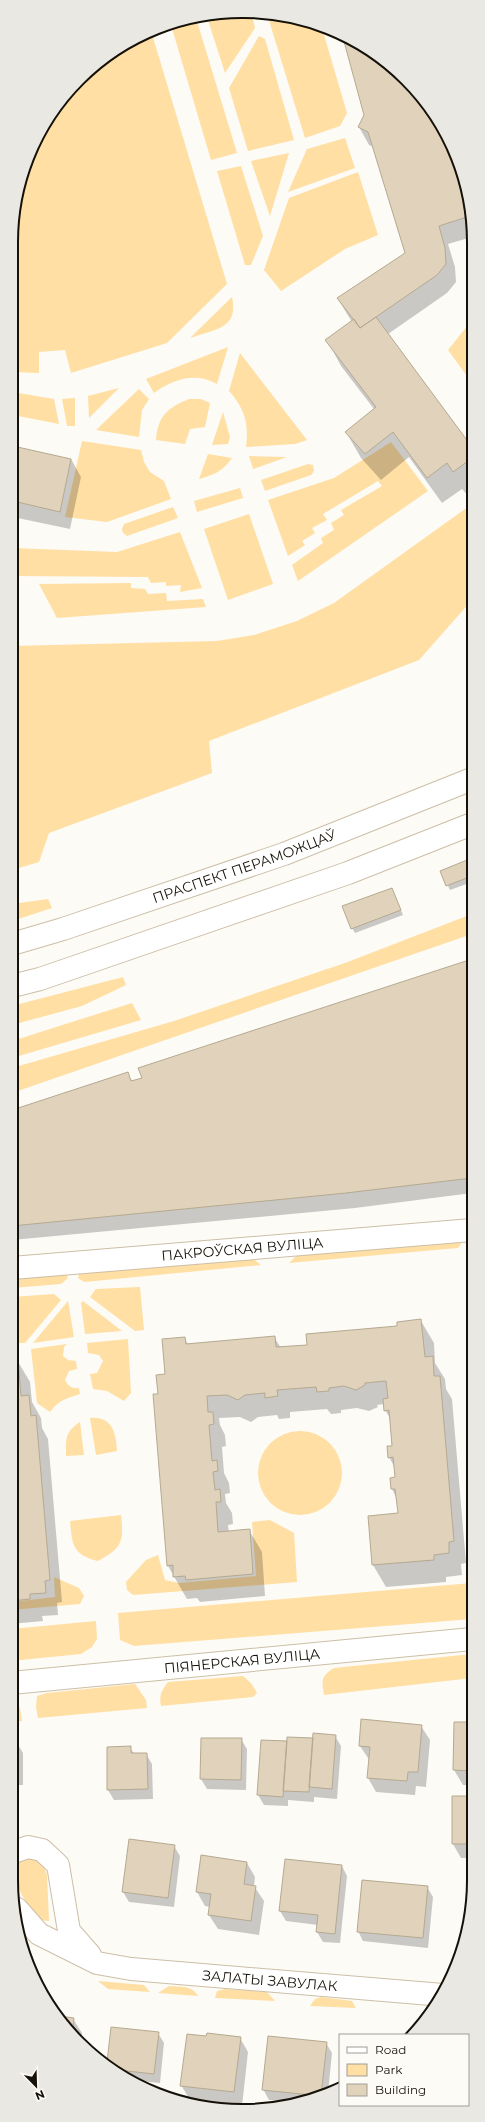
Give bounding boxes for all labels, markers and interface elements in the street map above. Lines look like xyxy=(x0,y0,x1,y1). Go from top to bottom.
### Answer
street label: ПРАСПЕКТ ПЕРАМОЖЦАЎ xyxy=(150,825,339,907)
street label: ПАКРОЎСКАЯ ВУЛІЦА xyxy=(160,1233,325,1265)
street label: ПІЯНЕРСКАЯ ВУЛІЦА xyxy=(163,1644,321,1677)
street label: ЗАЛАТЫ ЗАВУЛАК xyxy=(202,1966,338,1995)
legend xyxy=(339,2034,469,2106)
text: Road xyxy=(375,2042,406,2057)
text: Park xyxy=(375,2062,403,2077)
north arrow xyxy=(16,2066,56,2106)
text: Building xyxy=(375,2082,426,2097)
text: N xyxy=(33,2087,47,2103)

